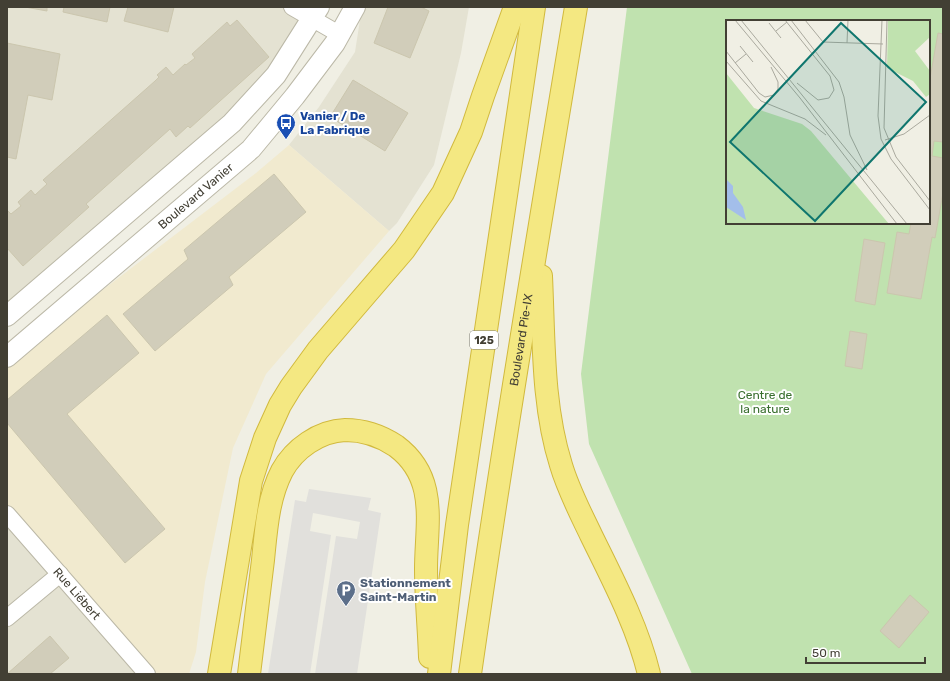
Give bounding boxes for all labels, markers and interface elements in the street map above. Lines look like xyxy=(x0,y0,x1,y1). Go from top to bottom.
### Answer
inset map xyxy=(726,20,930,224)
place label: Vanier / De La Fabrique xyxy=(300,109,370,137)
bus stop icon: Vanier / De La Fabrique xyxy=(275,112,297,140)
street label: Boulevard Vanier xyxy=(155,160,236,232)
street label: Boulevard Pie-IX xyxy=(507,292,536,387)
road number: 125 xyxy=(470,331,498,349)
park label: Centre de la nature xyxy=(738,388,793,416)
street label: Rue Liébert xyxy=(50,565,103,623)
place label: Stationnement Saint-Martin xyxy=(360,576,451,604)
parking icon: Stationnement Saint-Martin xyxy=(335,579,357,607)
scale bar xyxy=(806,639,925,665)
text: 50 m xyxy=(812,646,840,660)

